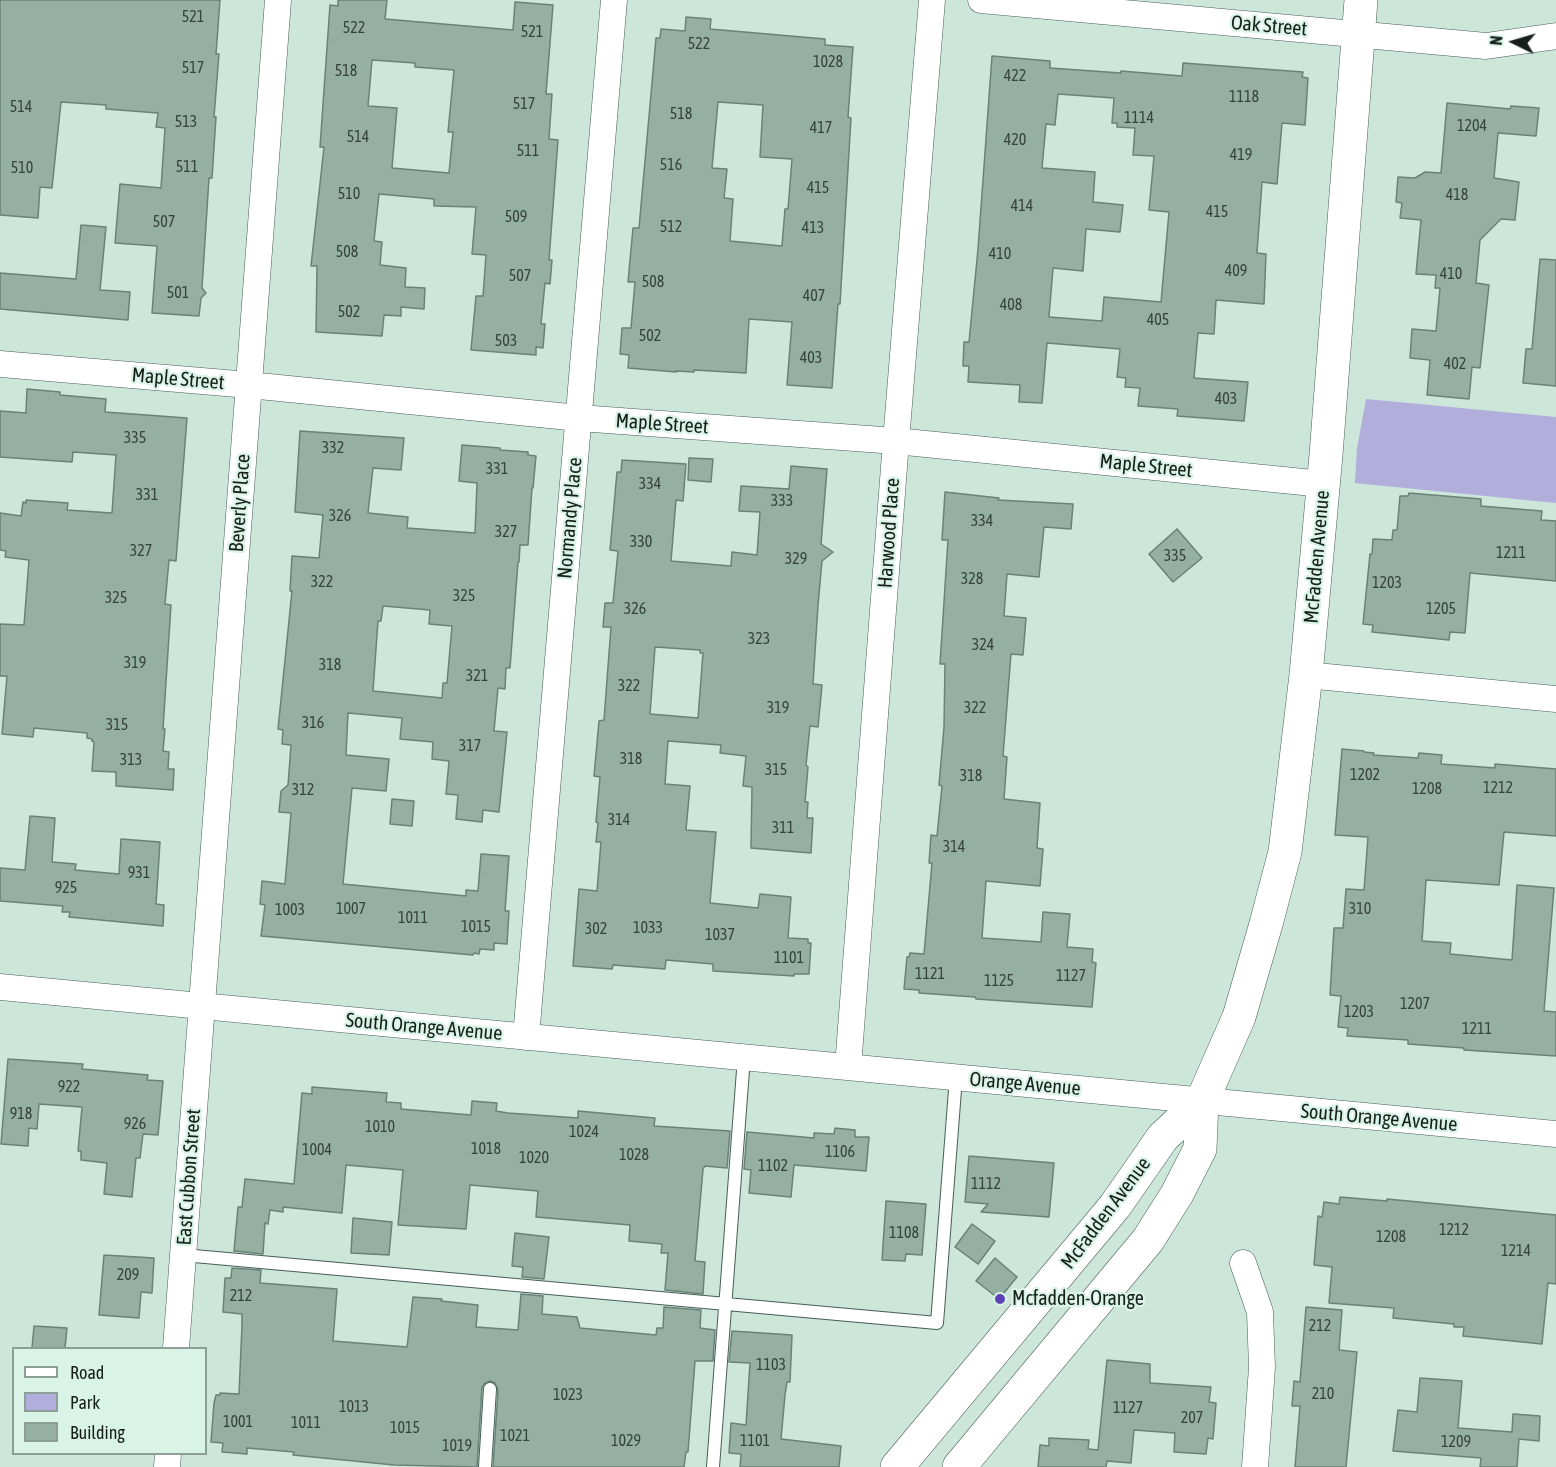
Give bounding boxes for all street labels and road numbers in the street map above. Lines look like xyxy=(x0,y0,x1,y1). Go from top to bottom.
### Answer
street label: Oak Street xyxy=(1230,11,1308,41)
street label: Maple Street xyxy=(131,363,225,395)
street label: Maple Street xyxy=(615,409,709,439)
street label: Maple Street xyxy=(1099,449,1193,483)
street label: Beverly Place xyxy=(225,453,255,553)
street label: Normandy Place xyxy=(553,456,587,580)
street label: Harwood Place xyxy=(873,477,905,589)
street label: McFadden Avenue xyxy=(1299,489,1335,625)
street label: South Orange Avenue xyxy=(345,1008,503,1046)
street label: Orange Avenue xyxy=(968,1067,1082,1101)
street label: South Orange Avenue xyxy=(1300,1099,1458,1137)
street label: East Cubbon Street xyxy=(172,1108,206,1246)
street label: McFadden Avenue xyxy=(1056,1152,1156,1274)

